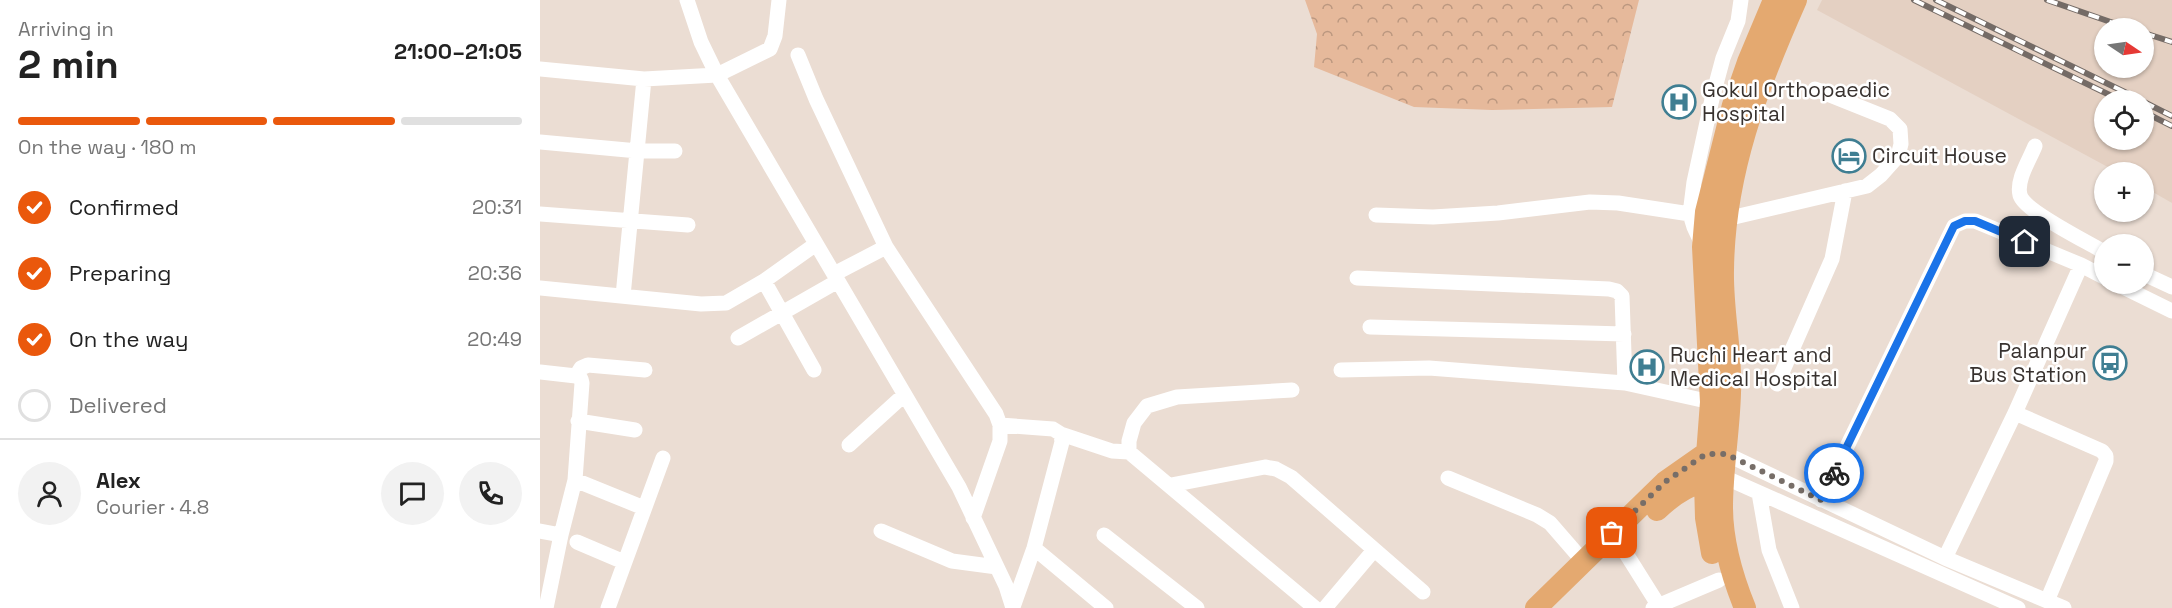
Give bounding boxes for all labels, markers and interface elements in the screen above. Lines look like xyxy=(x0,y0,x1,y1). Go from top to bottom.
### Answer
text: Arriving in xyxy=(18,16,114,42)
north arrow xyxy=(2094,18,2154,78)
map controls xyxy=(2094,18,2154,294)
text: 21:00–21:05 xyxy=(394,37,522,65)
text: 2 min xyxy=(18,40,119,89)
place label: Gokul Orthopaedic Hospital xyxy=(1702,76,1890,127)
hospital icon: Gokul Orthopaedic Hospital xyxy=(1661,84,1697,120)
button: locate xyxy=(2094,90,2154,150)
text: On the way · 180 m xyxy=(18,134,197,160)
hotel icon: Circuit House xyxy=(1831,138,1867,174)
place label: Circuit House xyxy=(1872,142,2007,169)
button: + xyxy=(2094,162,2154,222)
icon: check xyxy=(18,191,51,224)
text: Confirmed xyxy=(69,193,179,221)
text: 20:31 xyxy=(472,194,522,220)
pin xyxy=(1999,216,2050,267)
icon: home xyxy=(2008,225,2041,258)
button: − xyxy=(2094,234,2154,294)
icon: check xyxy=(18,257,51,290)
text: Preparing xyxy=(69,259,171,287)
text: 20:36 xyxy=(468,260,522,286)
icon: check xyxy=(18,323,51,356)
text: On the way xyxy=(69,325,188,353)
text: 20:49 xyxy=(467,326,522,352)
place label: Palanpur Bus Station xyxy=(1969,337,2087,388)
place label: Ruchi Heart and Medical Hospital xyxy=(1670,341,1838,392)
bus stop icon: Palanpur Bus Station xyxy=(2092,345,2128,381)
hospital icon: Ruchi Heart and Medical Hospital xyxy=(1629,349,1665,385)
text: Delivered xyxy=(69,391,167,419)
courier xyxy=(1804,443,1864,503)
icon: bike xyxy=(1818,457,1851,490)
button: person xyxy=(18,462,81,525)
button: chat xyxy=(381,462,444,525)
button: phone xyxy=(459,462,522,525)
text: Alex xyxy=(96,466,141,494)
text: Courier · 4.8 xyxy=(96,494,209,520)
pin xyxy=(1586,507,1637,558)
icon: bag xyxy=(1595,516,1628,549)

